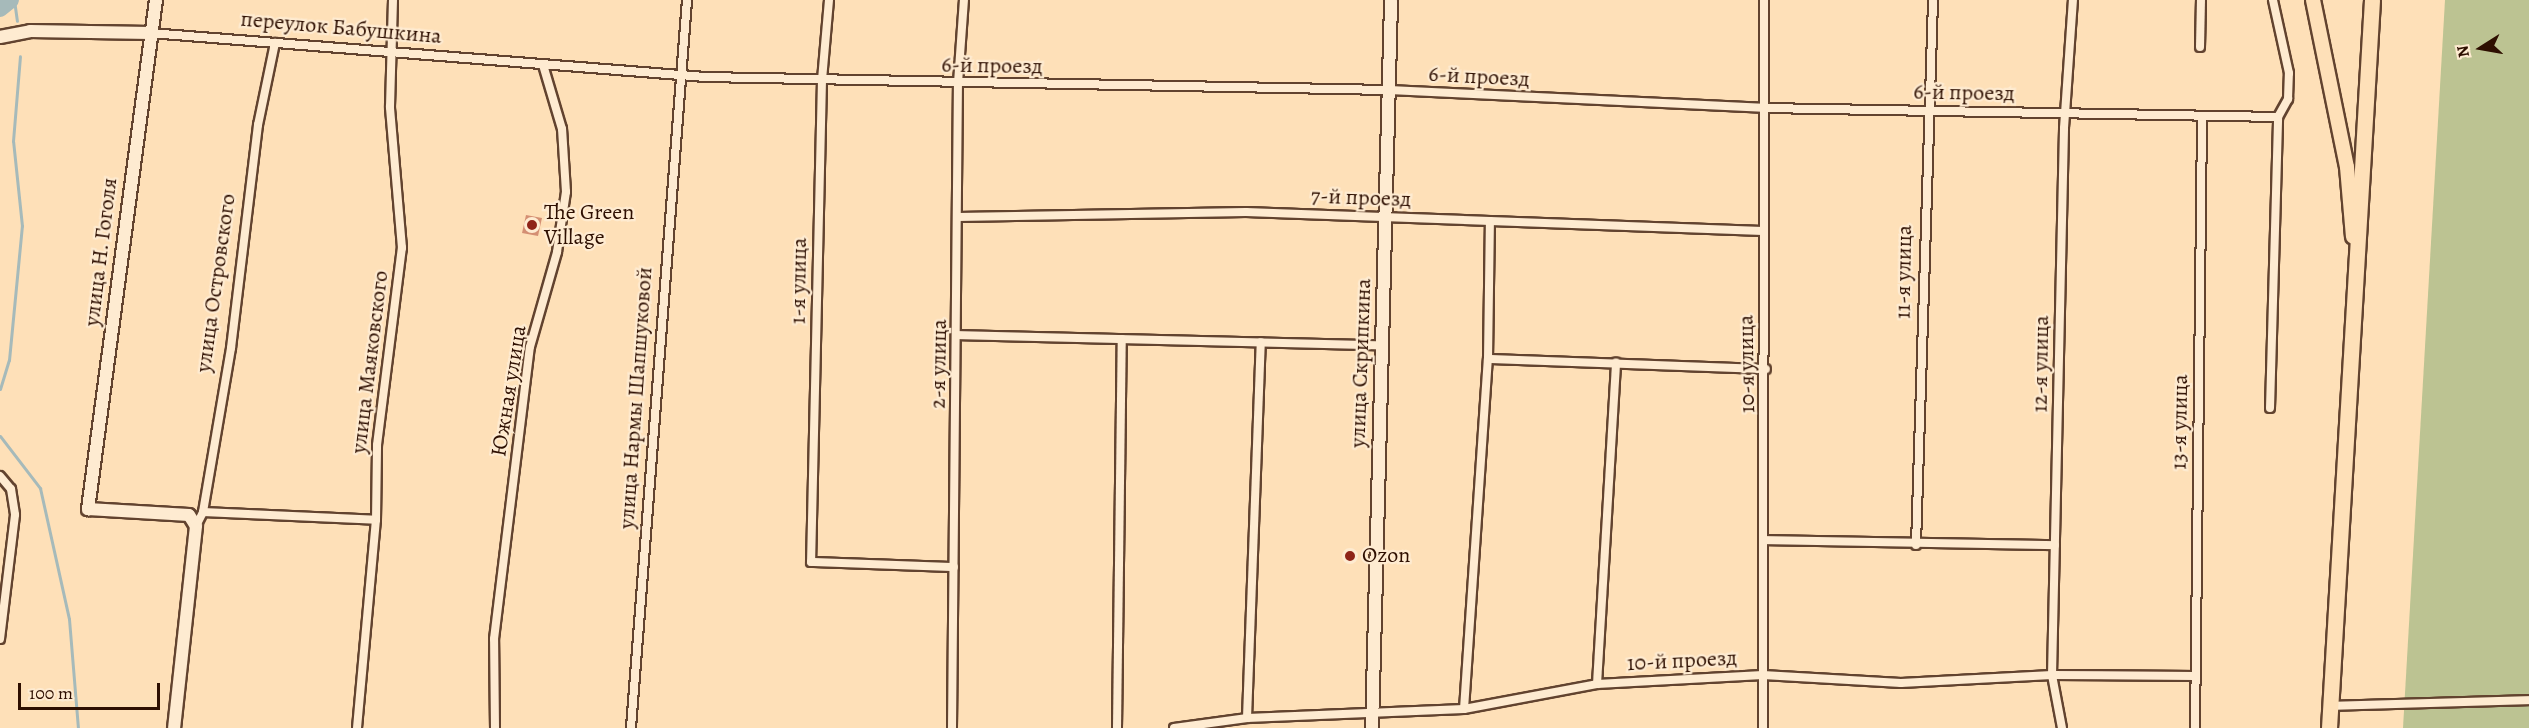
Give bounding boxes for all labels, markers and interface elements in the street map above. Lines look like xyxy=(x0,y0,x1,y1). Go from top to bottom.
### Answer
street label: переулок Бабушкина xyxy=(239,6,443,50)
north arrow xyxy=(2451,18,2511,78)
text: N xyxy=(2451,44,2475,59)
street label: 6-й проезд xyxy=(941,52,1043,80)
street label: 6-й проезд xyxy=(1428,61,1530,93)
street label: 6-й проезд xyxy=(1913,79,2015,107)
street label: улица Н. Гоголя xyxy=(79,176,123,328)
street label: 7-й проезд xyxy=(1310,183,1412,213)
street label: улица Островского xyxy=(190,192,242,374)
place label: The Green Village xyxy=(544,199,634,250)
marker: The Green Village xyxy=(525,218,539,232)
street label: 11-я улица xyxy=(1890,225,1918,319)
street label: 1-я улица xyxy=(785,237,813,325)
street label: улица Нармы Шапшуковой xyxy=(614,266,658,530)
street label: улица Маяковского xyxy=(346,269,394,455)
street label: улица Скрипкина xyxy=(1345,278,1377,448)
street label: 10-я улица xyxy=(1733,315,1761,413)
street label: 12-я улица xyxy=(2027,315,2055,413)
street label: 2-я улица xyxy=(925,319,953,409)
street label: Южная улица xyxy=(486,323,532,459)
street label: 13-я улица xyxy=(2166,374,2194,470)
place label: Ozon xyxy=(1362,543,1410,569)
marker: Ozon xyxy=(1343,549,1357,563)
street label: 10-й проезд xyxy=(1626,645,1738,677)
scale bar xyxy=(21,671,164,709)
text: 100 m xyxy=(29,681,73,705)

